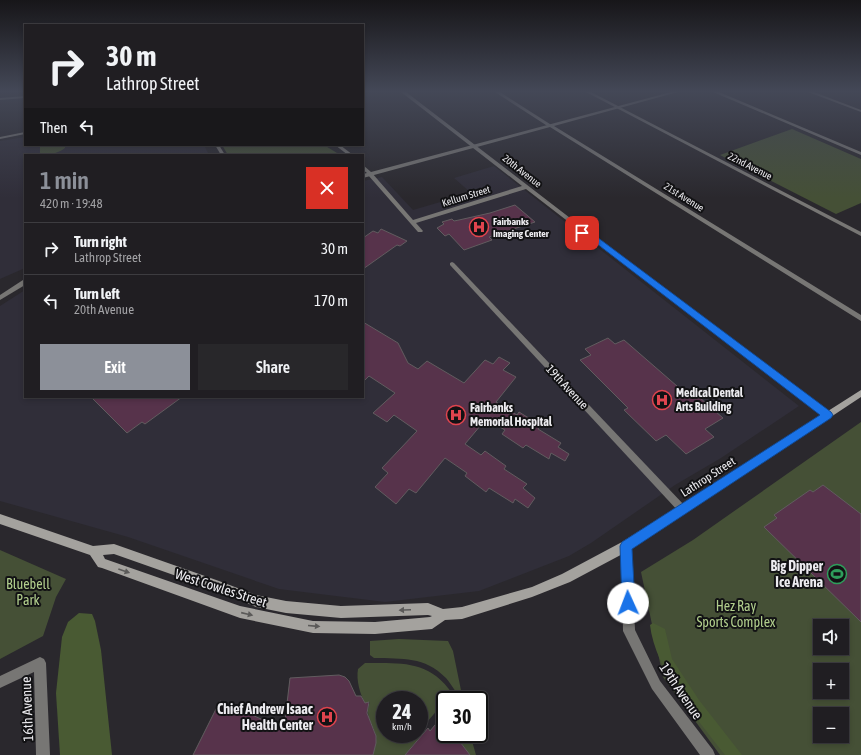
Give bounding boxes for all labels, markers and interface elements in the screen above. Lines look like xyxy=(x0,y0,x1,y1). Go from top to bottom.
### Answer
icon: right xyxy=(40,40,92,92)
text: 30 m xyxy=(106,40,156,72)
text: Lathrop Street xyxy=(106,73,200,94)
icon: left xyxy=(76,116,98,138)
text: Then xyxy=(40,119,68,136)
street label: 22nd Avenue xyxy=(726,150,774,182)
street label: 20th Avenue xyxy=(500,152,544,190)
text: 1 min xyxy=(40,167,89,194)
button: close xyxy=(306,167,348,209)
street label: 21st Avenue xyxy=(662,180,706,214)
street label: Kellum Street xyxy=(441,183,492,209)
text: 420 m · 19:48 xyxy=(40,196,103,211)
hospital icon: Fairbanks Imaging Center xyxy=(468,216,490,238)
place label: Fairbanks Imaging Center xyxy=(493,216,550,239)
pin xyxy=(565,216,599,250)
icon: arrive xyxy=(571,222,593,244)
text: Turn right xyxy=(74,233,127,250)
icon: right xyxy=(40,238,62,260)
text: 30 m xyxy=(321,240,348,257)
text: Lathrop Street xyxy=(74,250,142,265)
text: Turn left xyxy=(74,285,120,302)
icon: left xyxy=(40,290,62,312)
text: 170 m xyxy=(314,292,348,309)
text: 20th Avenue xyxy=(74,302,134,317)
button: Exit xyxy=(40,344,190,390)
button: Share xyxy=(198,344,348,390)
street label: 19th Avenue xyxy=(543,362,591,412)
place label: Medical Dental Arts Building xyxy=(675,386,744,414)
hospital icon: Medical Dental Arts Building xyxy=(651,389,673,411)
place label: Fairbanks Memorial Hospital xyxy=(470,401,553,429)
hospital icon: Fairbanks Memorial Hospital xyxy=(445,404,467,426)
street label: Lathrop Street xyxy=(678,454,738,500)
place label: Big Dipper Ice Arena xyxy=(770,558,824,590)
sports icon: Big Dipper Ice Arena xyxy=(826,563,848,585)
street label: West Cowles Street xyxy=(173,566,269,610)
one-way arrow xyxy=(119,569,131,575)
park label: Bluebell Park xyxy=(6,576,50,608)
position arrow xyxy=(607,582,649,624)
park label: Hez Ray Sports Complex xyxy=(696,598,776,630)
one-way arrow xyxy=(399,606,411,613)
one-way arrow xyxy=(241,611,253,617)
map controls xyxy=(813,619,849,743)
button: sound xyxy=(813,619,849,655)
one-way arrow xyxy=(308,623,320,629)
street label: 19th Avenue xyxy=(656,660,706,722)
button: + xyxy=(813,663,849,699)
street label: 16th Avenue xyxy=(18,676,36,742)
speed limit sign: 30 xyxy=(436,691,488,743)
text: 24 xyxy=(393,700,411,723)
place label: Chief Andrew Isaac Health Center xyxy=(217,701,314,733)
hospital icon: Chief Andrew Isaac Health Center xyxy=(316,706,338,728)
button: − xyxy=(813,707,849,743)
text: km/h xyxy=(392,721,412,732)

